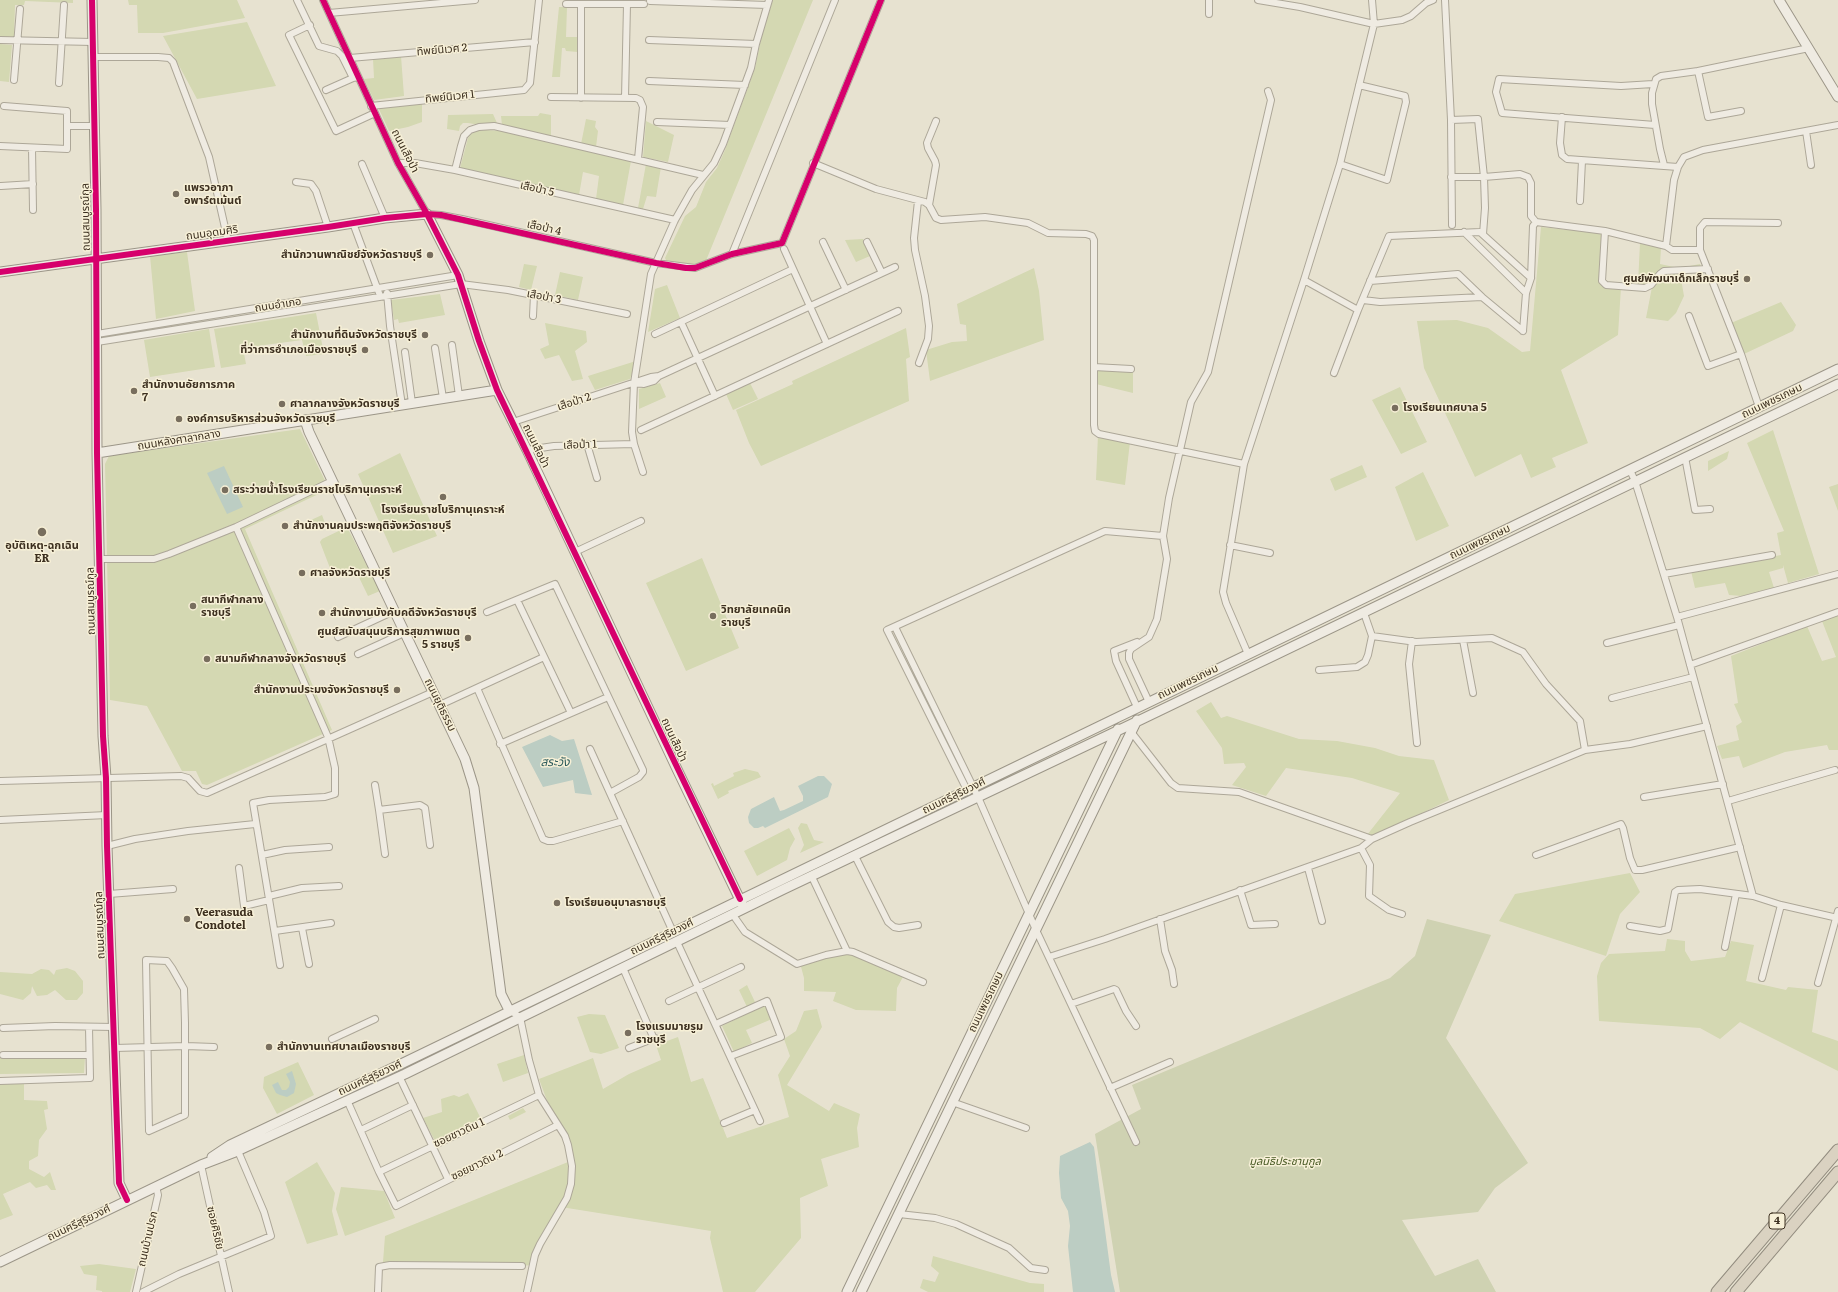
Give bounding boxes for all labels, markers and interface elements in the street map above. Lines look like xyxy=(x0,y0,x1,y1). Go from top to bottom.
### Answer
street label: ทิพย์นิเวศ 2 xyxy=(416,41,468,59)
street label: ทิพย์นิเวศ 1 xyxy=(425,88,475,106)
street label: ถนนเสือป่า xyxy=(388,127,422,175)
street label: เสือป่า 5 xyxy=(519,179,555,199)
place label: แพรวอาภา อพาร์ตเม้นต์ xyxy=(184,181,241,207)
street label: ถนนสมบูรณ์กูล xyxy=(79,183,93,251)
marker: แพรวอาภา อพาร์ตเม้นต์ xyxy=(171,189,181,199)
street label: เสือป่า 4 xyxy=(525,218,563,238)
street label: ถนนอุดมศิริ xyxy=(185,223,239,243)
place label: สำนักวานพาณิชย์จังหวัดราชบุรี xyxy=(281,248,422,262)
marker: สำนักวานพาณิชย์จังหวัดราชบุรี xyxy=(425,250,435,260)
place label: ศูนย์พัฒนาเด็กเล็กราชบุรี่ xyxy=(1623,272,1739,286)
marker: ศูนย์พัฒนาเด็กเล็กราชบุรี่ xyxy=(1742,274,1752,284)
street label: เสือป่า 3 xyxy=(526,287,562,307)
street label: ถนนอำเภอ xyxy=(254,295,302,315)
place label: สำนักงานที่ดินจังหวัดราชบุรี xyxy=(291,328,417,342)
marker: สำนักงานที่ดินจังหวัดราชบุรี xyxy=(420,330,430,340)
place label: ที่ว่าการอำเภอเมืองราชบุรี xyxy=(240,343,357,357)
marker: ที่ว่าการอำเภอเมืองราชบุรี xyxy=(360,345,370,355)
place label: สำนักงานอัยการภาค 7 xyxy=(142,378,235,404)
street label: ถนนเพชรเกษม xyxy=(1740,381,1804,421)
marker: สำนักงานอัยการภาค 7 xyxy=(129,386,139,396)
street label: เสือป่า 2 xyxy=(555,390,593,414)
place label: ศาลากลางจังหวัดราชบุรี xyxy=(290,397,400,411)
marker: ศาลากลางจังหวัดราชบุรี xyxy=(277,399,287,409)
place label: โรงเรียนเทศบาล 5 xyxy=(1403,401,1487,415)
marker: โรงเรียนเทศบาล 5 xyxy=(1390,403,1400,413)
place label: องค์การบริหารส่วนจังหวัดราชบุรี xyxy=(187,412,335,426)
marker: องค์การบริหารส่วนจังหวัดราชบุรี xyxy=(174,414,184,424)
street label: ถนนเสือป่า xyxy=(520,422,552,470)
street label: ถนนหลังศาลากลาง xyxy=(136,427,222,453)
street label: เสือป่า 1 xyxy=(563,438,597,452)
place label: สระว่ายน้ำโรงเรียนราชโบริกานุเคราะห์ xyxy=(233,483,402,497)
marker: สระว่ายน้ำโรงเรียนราชโบริกานุเคราะห์ xyxy=(220,485,230,495)
marker: โรงเรียนราชโบริกานุเคราะห์ xyxy=(438,492,448,502)
place label: โรงเรียนราชโบริกานุเคราะห์ xyxy=(381,503,505,517)
place label: สำนักงานคุมประพฤติจังหวัดราชบุรี xyxy=(293,519,451,533)
marker: สำนักงานคุมประพฤติจังหวัดราชบุรี xyxy=(280,521,290,531)
street label: ถนนเพชรเกษม xyxy=(1448,522,1512,562)
marker: อุบัติเหตุ-ฉุกเฉิน ER xyxy=(36,526,48,538)
place label: อุบัติเหตุ-ฉุกเฉิน ER xyxy=(5,539,79,565)
place label: ศาลจังหวัดราชบุรี xyxy=(310,566,390,580)
street label: ถนนสมบูรณ์กูล xyxy=(84,567,98,635)
marker: ศาลจังหวัดราชบุรี xyxy=(297,568,307,578)
place label: สนากีฬากลาง ราชบุรี xyxy=(201,593,263,619)
marker: สนากีฬากลาง ราชบุรี xyxy=(188,601,198,611)
place label: วิทยาลัยเทคนิค ราชบุรี xyxy=(721,603,791,629)
place label: สำนักงานบังคับคดีจังหวัดราชบุรี xyxy=(330,606,477,620)
marker: สำนักงานบังคับคดีจังหวัดราชบุรี xyxy=(317,608,327,618)
marker: วิทยาลัยเทคนิค ราชบุรี xyxy=(708,611,718,621)
place label: ศูนย์สนับสนุนบริการสุขภาพเขต 5 ราชบุรี xyxy=(317,625,460,651)
marker: ศูนย์สนับสนุนบริการสุขภาพเขต 5 ราชบุรี xyxy=(463,633,473,643)
place label: สนามกีฬากลางจังหวัดราชบุรี xyxy=(215,652,346,666)
marker: สนามกีฬากลางจังหวัดราชบุรี xyxy=(202,654,212,664)
street label: ถนนเพชรเกษม xyxy=(1156,662,1220,702)
street label: ถนนยุติธรรม xyxy=(422,676,458,734)
place label: สำนักงานประมงจังหวัดราชบุรี xyxy=(254,683,389,697)
marker: สำนักงานประมงจังหวัดราชบุรี xyxy=(392,685,402,695)
street label: ถนนเสือป่า xyxy=(658,716,690,764)
water label: สระวัง xyxy=(540,755,570,769)
street label: ถนนศรีสุริยวงศ์ xyxy=(920,775,988,817)
street label: ถนนสมบูรณ์กูล xyxy=(92,891,108,959)
place label: โรงเรียนอนุบาลราชบุรี xyxy=(565,896,666,910)
marker: โรงเรียนอนุบาลราชบุรี xyxy=(552,898,562,908)
place label: Veerasuda Condotel xyxy=(195,906,253,932)
marker: Veerasuda Condotel xyxy=(182,914,192,924)
street label: ถนนศรีสุริยวงศ์ xyxy=(628,916,696,958)
street label: ถนนเพชรเกษม xyxy=(966,970,1006,1034)
place label: โรงแรมมายรูม ราชบุรี xyxy=(636,1020,703,1046)
marker: โรงแรมมายรูม ราชบุรี xyxy=(623,1028,633,1038)
place label: สำนักงานเทศบาลเมืองราชบุรี xyxy=(277,1040,410,1054)
marker: สำนักงานเทศบาลเมืองราชบุรี xyxy=(264,1042,274,1052)
street label: ถนนศรีสุริยวงศ์ xyxy=(336,1057,404,1099)
street label: ซอยชาวดิน 1 xyxy=(431,1115,487,1151)
street label: ซอยขาวดิน 2 xyxy=(449,1147,505,1183)
park label: มูลนิธิประชานุกูล xyxy=(1249,1155,1321,1169)
street label: ถนนศรีสุริยวงศ์ xyxy=(45,1202,113,1244)
street label: ซอยศิริชัย xyxy=(204,1205,226,1251)
street label: ถนนบ้านปรก xyxy=(135,1210,161,1268)
road number: 4 xyxy=(1769,1213,1785,1229)

